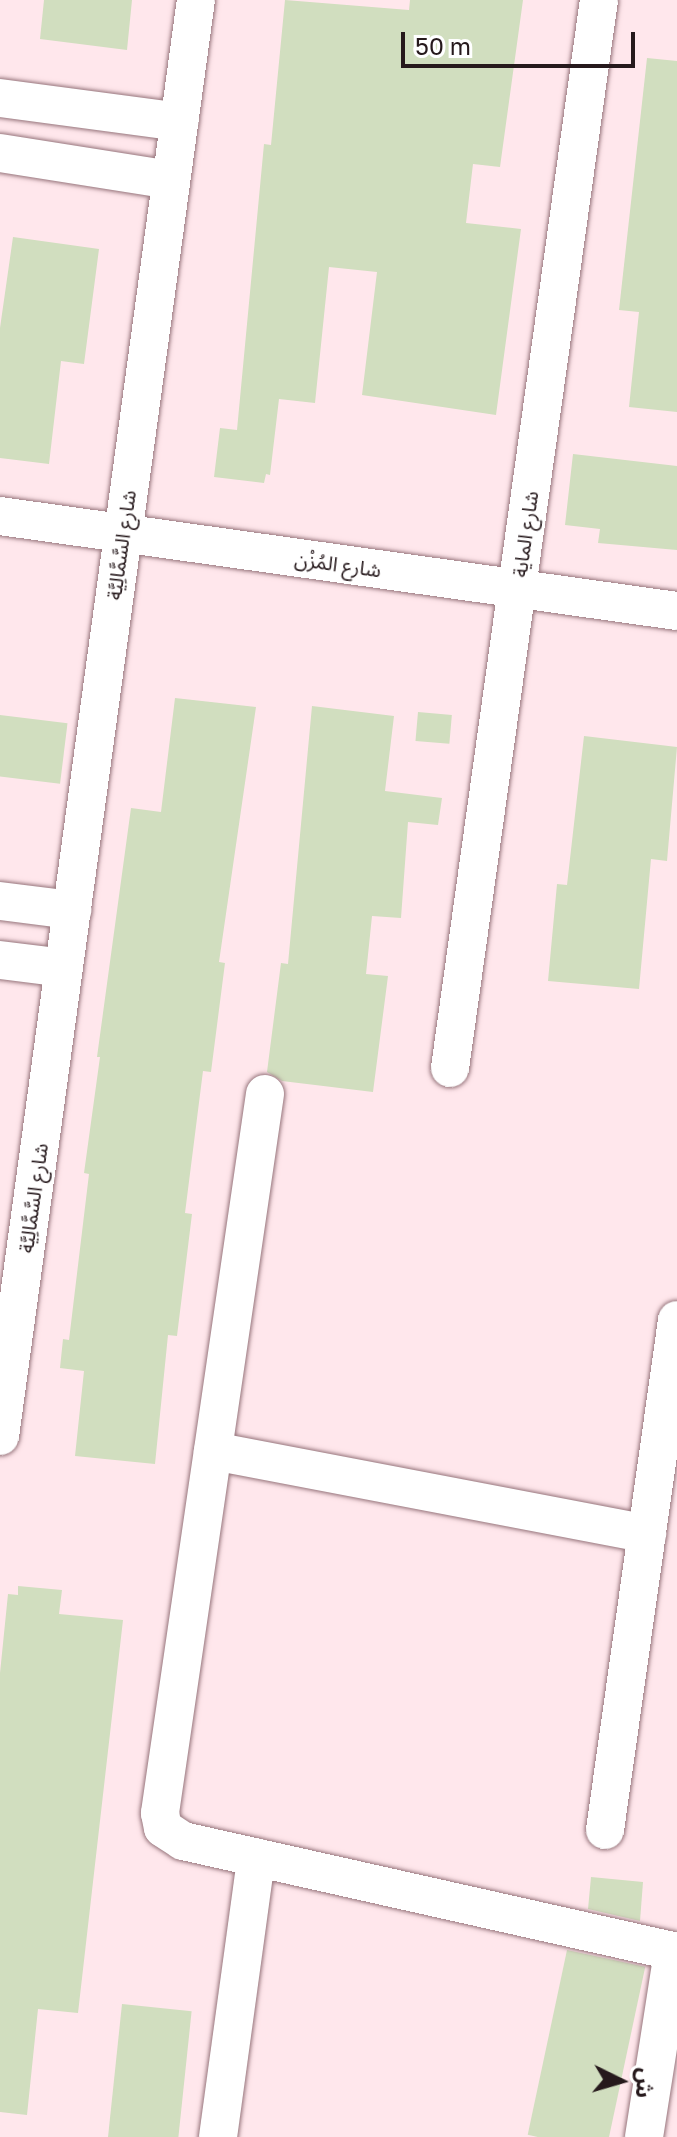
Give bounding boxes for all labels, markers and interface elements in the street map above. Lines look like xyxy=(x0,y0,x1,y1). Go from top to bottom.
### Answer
scale bar xyxy=(405,16,639,66)
text: 50 m xyxy=(415,31,471,60)
street label: شارع السَّمَّالِيَّة xyxy=(101,489,141,601)
street label: شارع الماية xyxy=(507,489,543,579)
street label: شارع المُزْن xyxy=(293,546,383,582)
street label: شارع السَّمَّالِيَّة xyxy=(13,1142,53,1254)
north arrow xyxy=(581,2041,661,2121)
text: ش xyxy=(631,2067,660,2099)

